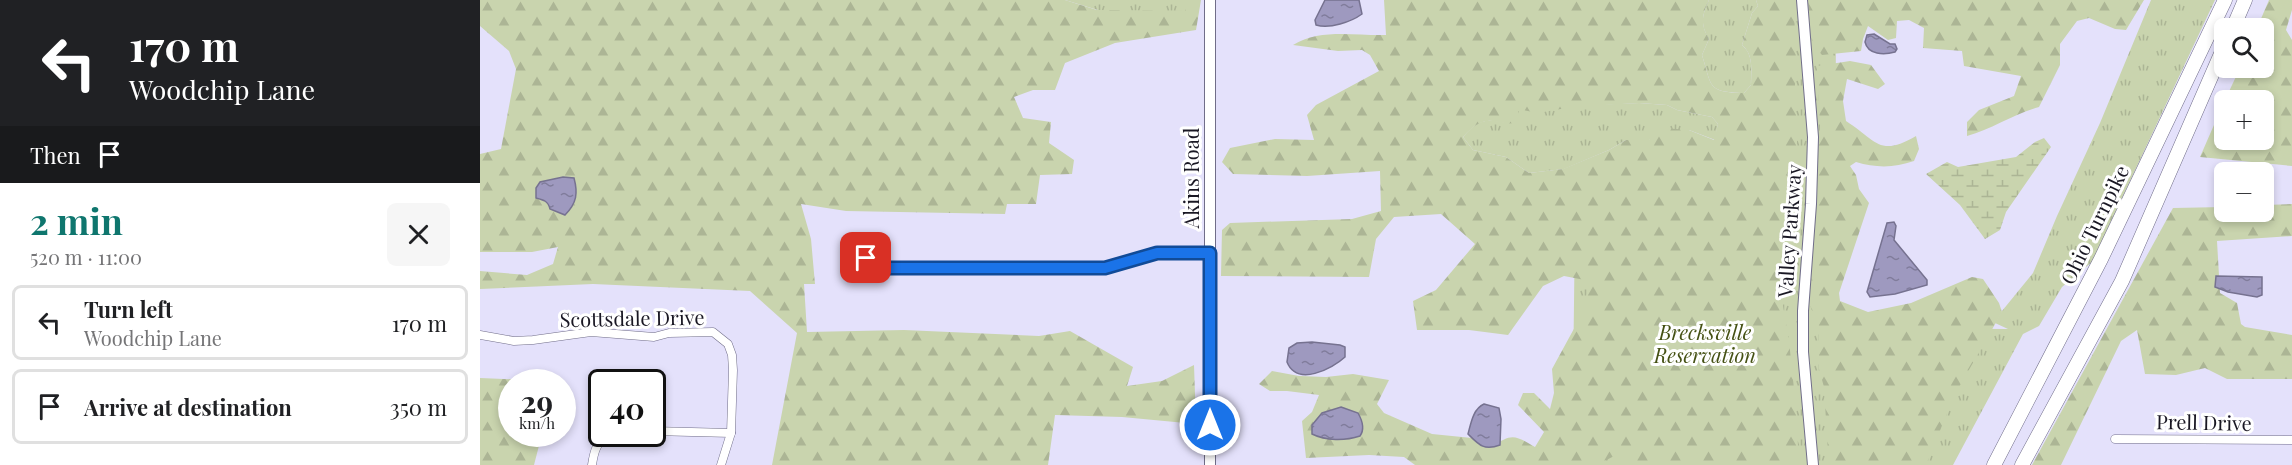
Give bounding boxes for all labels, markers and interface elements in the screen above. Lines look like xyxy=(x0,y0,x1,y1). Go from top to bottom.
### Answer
text: 170 m xyxy=(129,17,239,73)
map controls xyxy=(2214,18,2274,222)
button: search xyxy=(2214,18,2274,78)
icon: left xyxy=(30,24,108,102)
text: Woodchip Lane xyxy=(129,71,315,107)
button: + xyxy=(2214,90,2274,150)
street label: Akins Road xyxy=(1177,127,1204,229)
icon: arrive xyxy=(93,138,126,171)
text: Then xyxy=(30,140,81,170)
street label: Ohio Turnpike xyxy=(2053,160,2134,288)
button: − xyxy=(2214,162,2274,222)
street label: Valley Parkway xyxy=(1770,163,1807,299)
text: 2 min xyxy=(30,196,123,244)
button: close xyxy=(387,203,450,266)
pin xyxy=(840,232,891,283)
icon: arrive xyxy=(849,241,882,274)
text: 520 m · 11:00 xyxy=(30,243,142,270)
text: Turn left xyxy=(84,294,173,324)
street label: Scottsdale Drive xyxy=(559,303,705,332)
icon: left xyxy=(33,306,66,339)
text: 170 m xyxy=(392,308,447,338)
park label: Brecksville Reservation xyxy=(1653,318,1756,368)
text: Woodchip Lane xyxy=(84,324,222,351)
speed limit sign: 40 xyxy=(588,369,666,447)
text: 29 xyxy=(521,381,553,421)
icon: arrive xyxy=(33,390,66,423)
text: Arrive at destination xyxy=(84,392,292,422)
text: 350 m xyxy=(390,392,447,422)
position arrow xyxy=(1178,393,1242,457)
street label: Prell Drive xyxy=(2156,407,2252,436)
text: km/h xyxy=(519,413,555,433)

